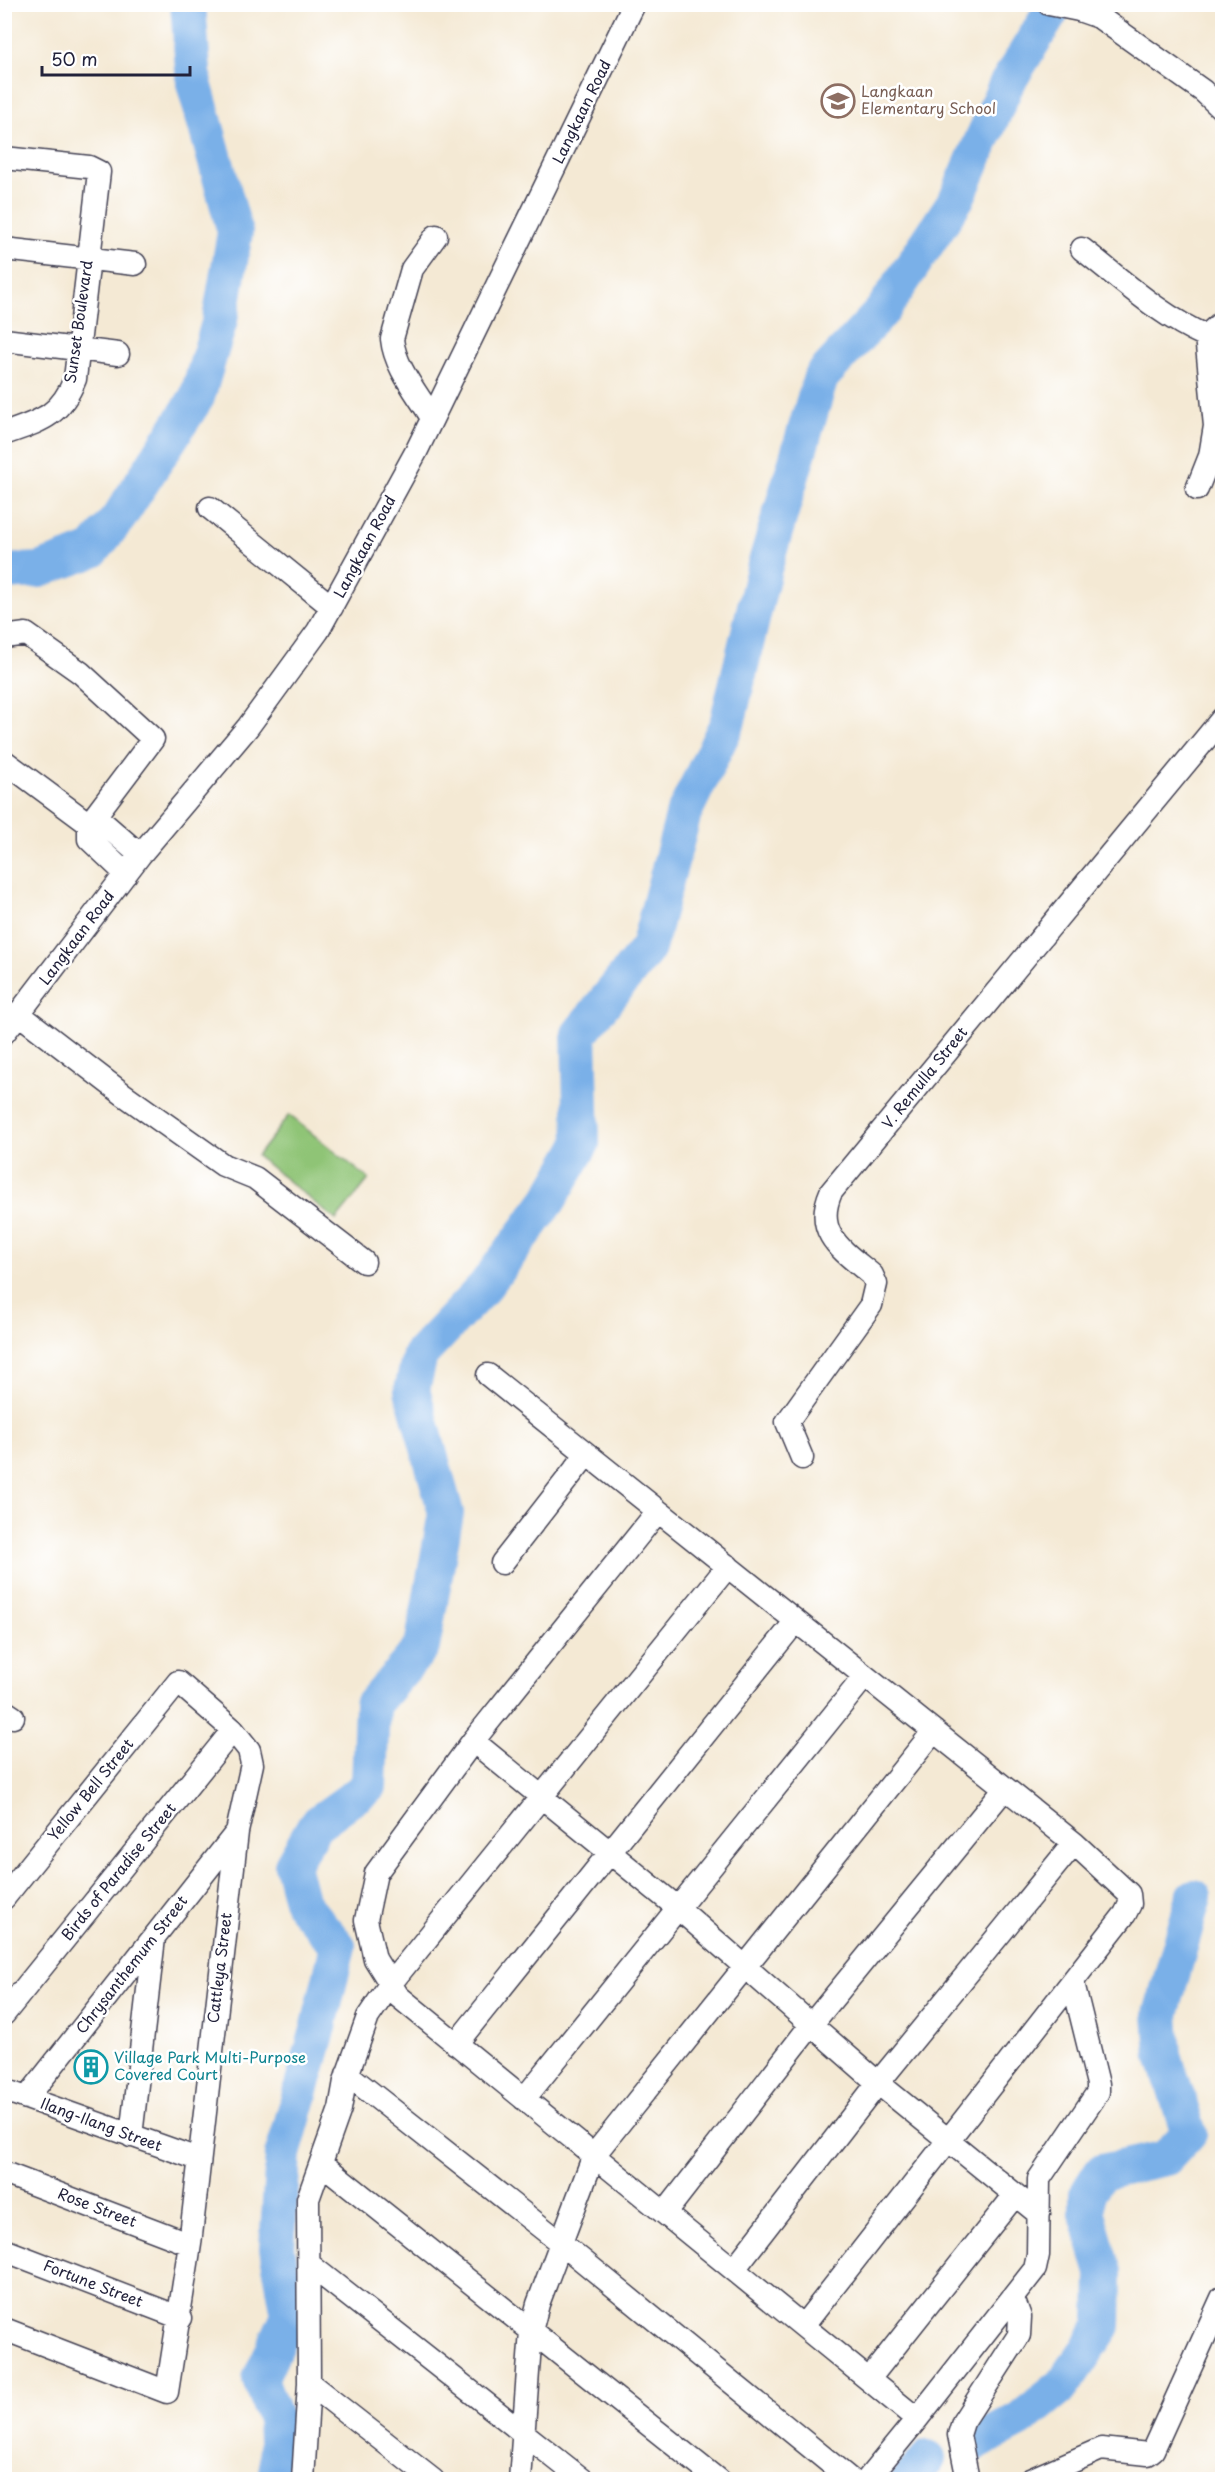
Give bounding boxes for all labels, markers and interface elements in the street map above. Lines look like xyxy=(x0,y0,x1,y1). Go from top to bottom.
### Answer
scale bar xyxy=(42,39,190,77)
text: 50 m xyxy=(51,45,98,72)
street label: Langkaan Road xyxy=(545,55,616,167)
place label: Langkaan Elementary School xyxy=(861,79,996,119)
school or university icon: Langkaan Elementary School xyxy=(820,83,856,119)
street label: Sunset Boulevard xyxy=(57,259,98,385)
street label: Langkaan Road xyxy=(327,491,400,602)
street label: Langkaan Road xyxy=(33,885,119,989)
street label: V. Remulla Street xyxy=(875,1021,972,1133)
street label: Yellow Bell Street xyxy=(41,1733,138,1845)
street label: Birds of Paradise Street xyxy=(55,1797,181,1945)
street label: Chrysanthemum Street xyxy=(69,1890,192,2038)
street label: Cattleya Street xyxy=(200,1911,237,2024)
place label: Village Park Multi-Purpose Covered Court xyxy=(114,2045,306,2085)
building icon: Village Park Multi-Purpose Covered Court xyxy=(73,2049,109,2085)
street label: Ilang-Ilang Street xyxy=(37,2091,166,2156)
street label: Rose Street xyxy=(55,2181,140,2232)
street label: Fortune Street xyxy=(40,2253,147,2312)

